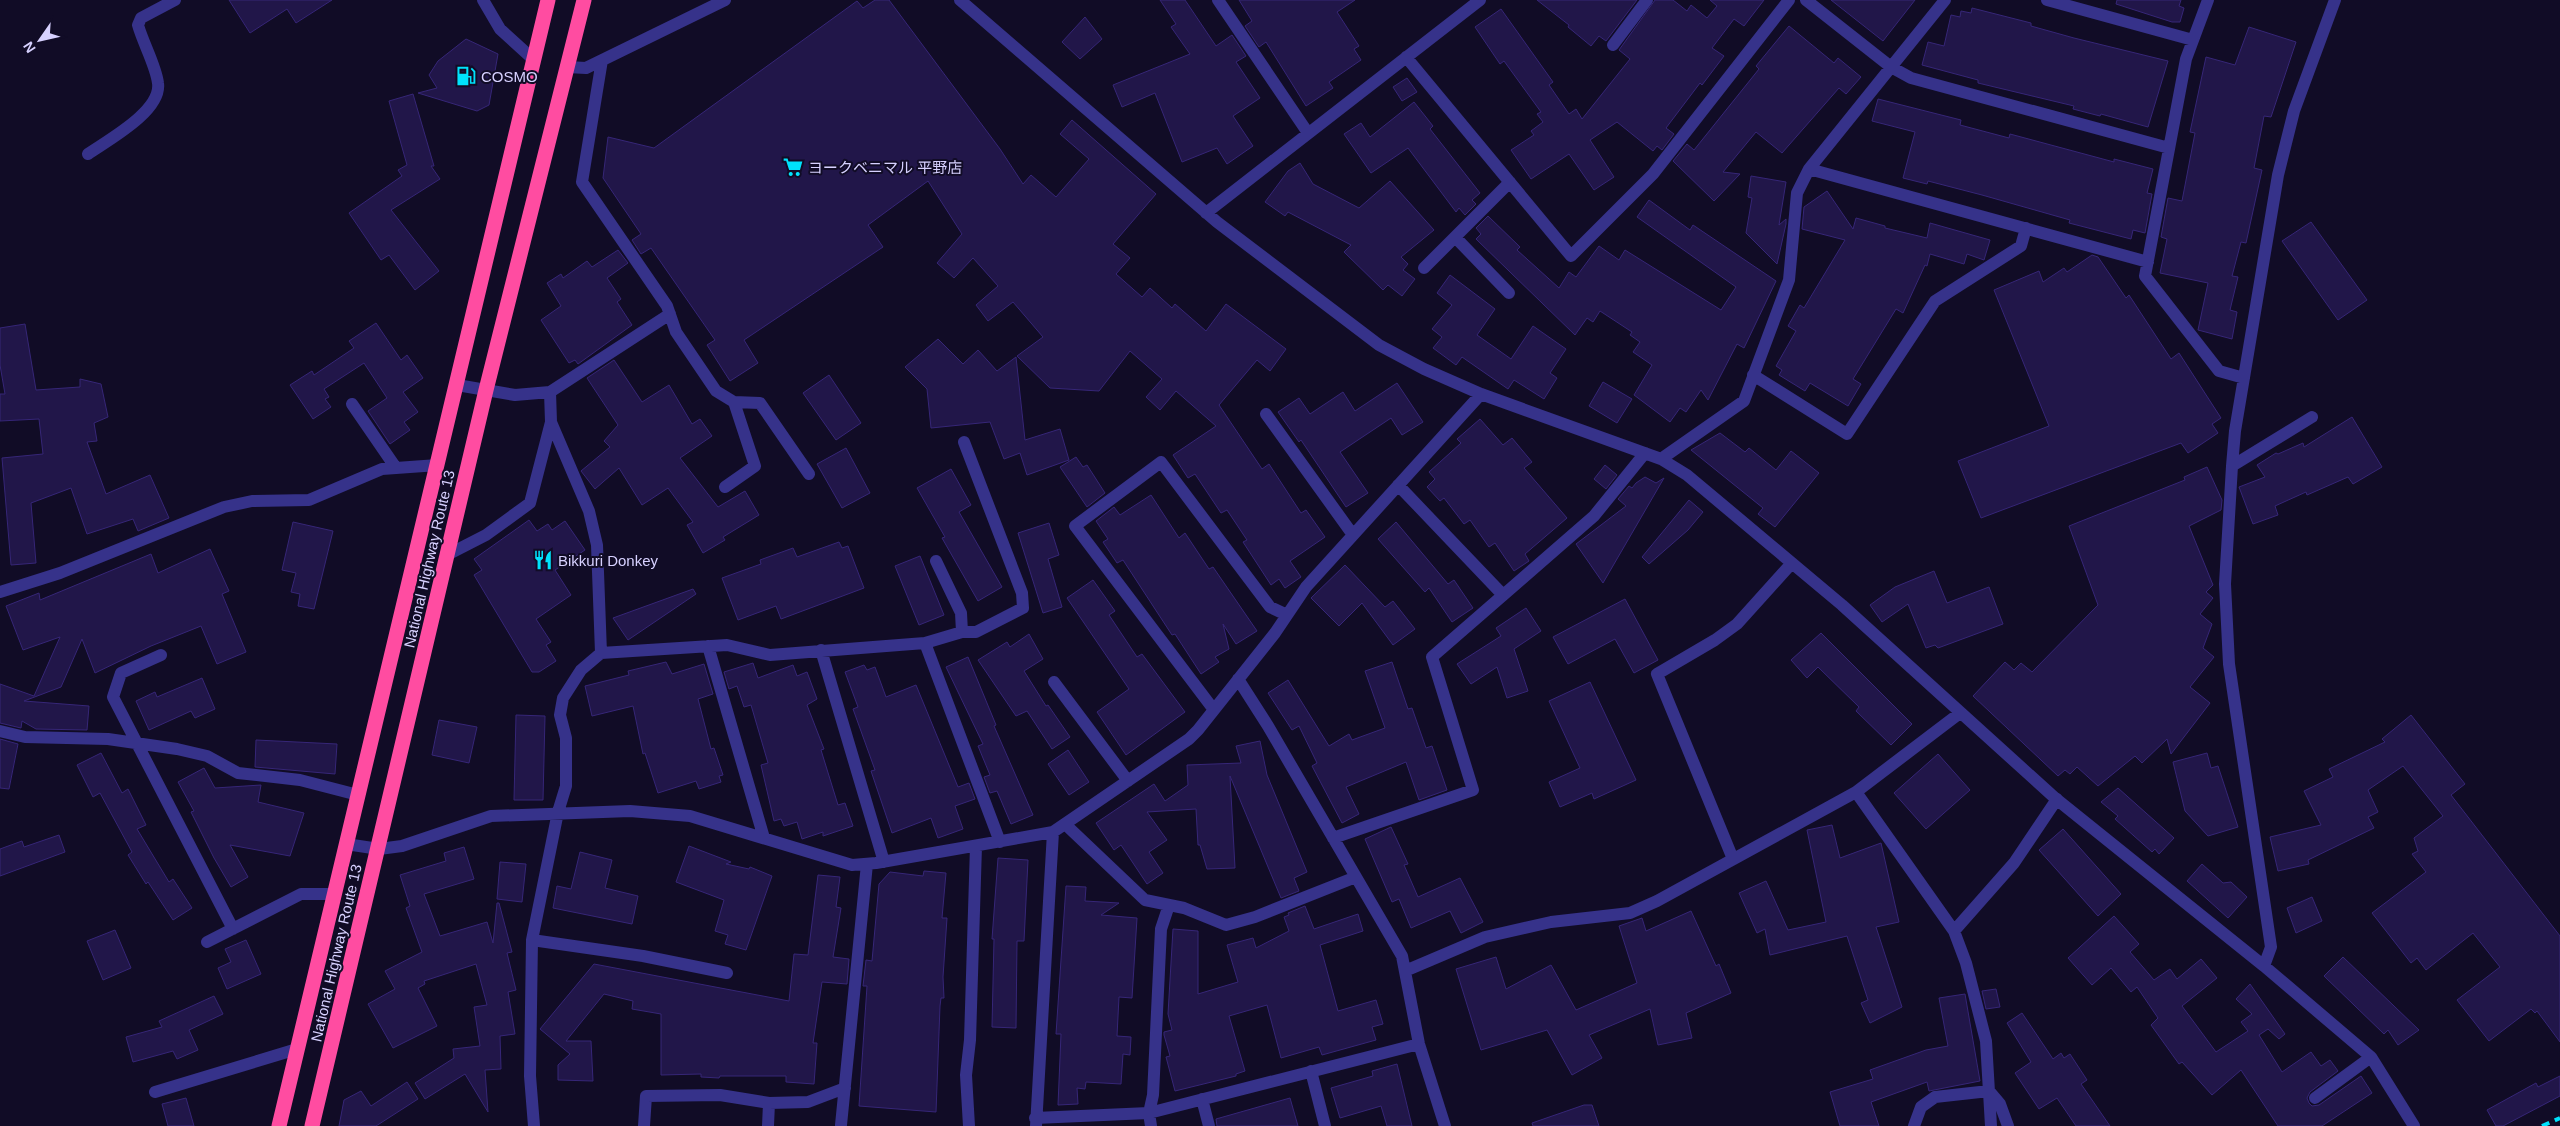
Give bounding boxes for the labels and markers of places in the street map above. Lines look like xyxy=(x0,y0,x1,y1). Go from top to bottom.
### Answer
fuel station icon: COSMO xyxy=(455,65,477,87)
place label: COSMO xyxy=(481,68,538,85)
supermarket icon: ヨークベニマル 平野店 xyxy=(782,156,804,178)
place label: ヨークベニマル 平野店 xyxy=(808,159,962,176)
restaurant icon: Bikkuri Donkey xyxy=(532,549,554,571)
place label: Bikkuri Donkey xyxy=(558,552,659,569)

